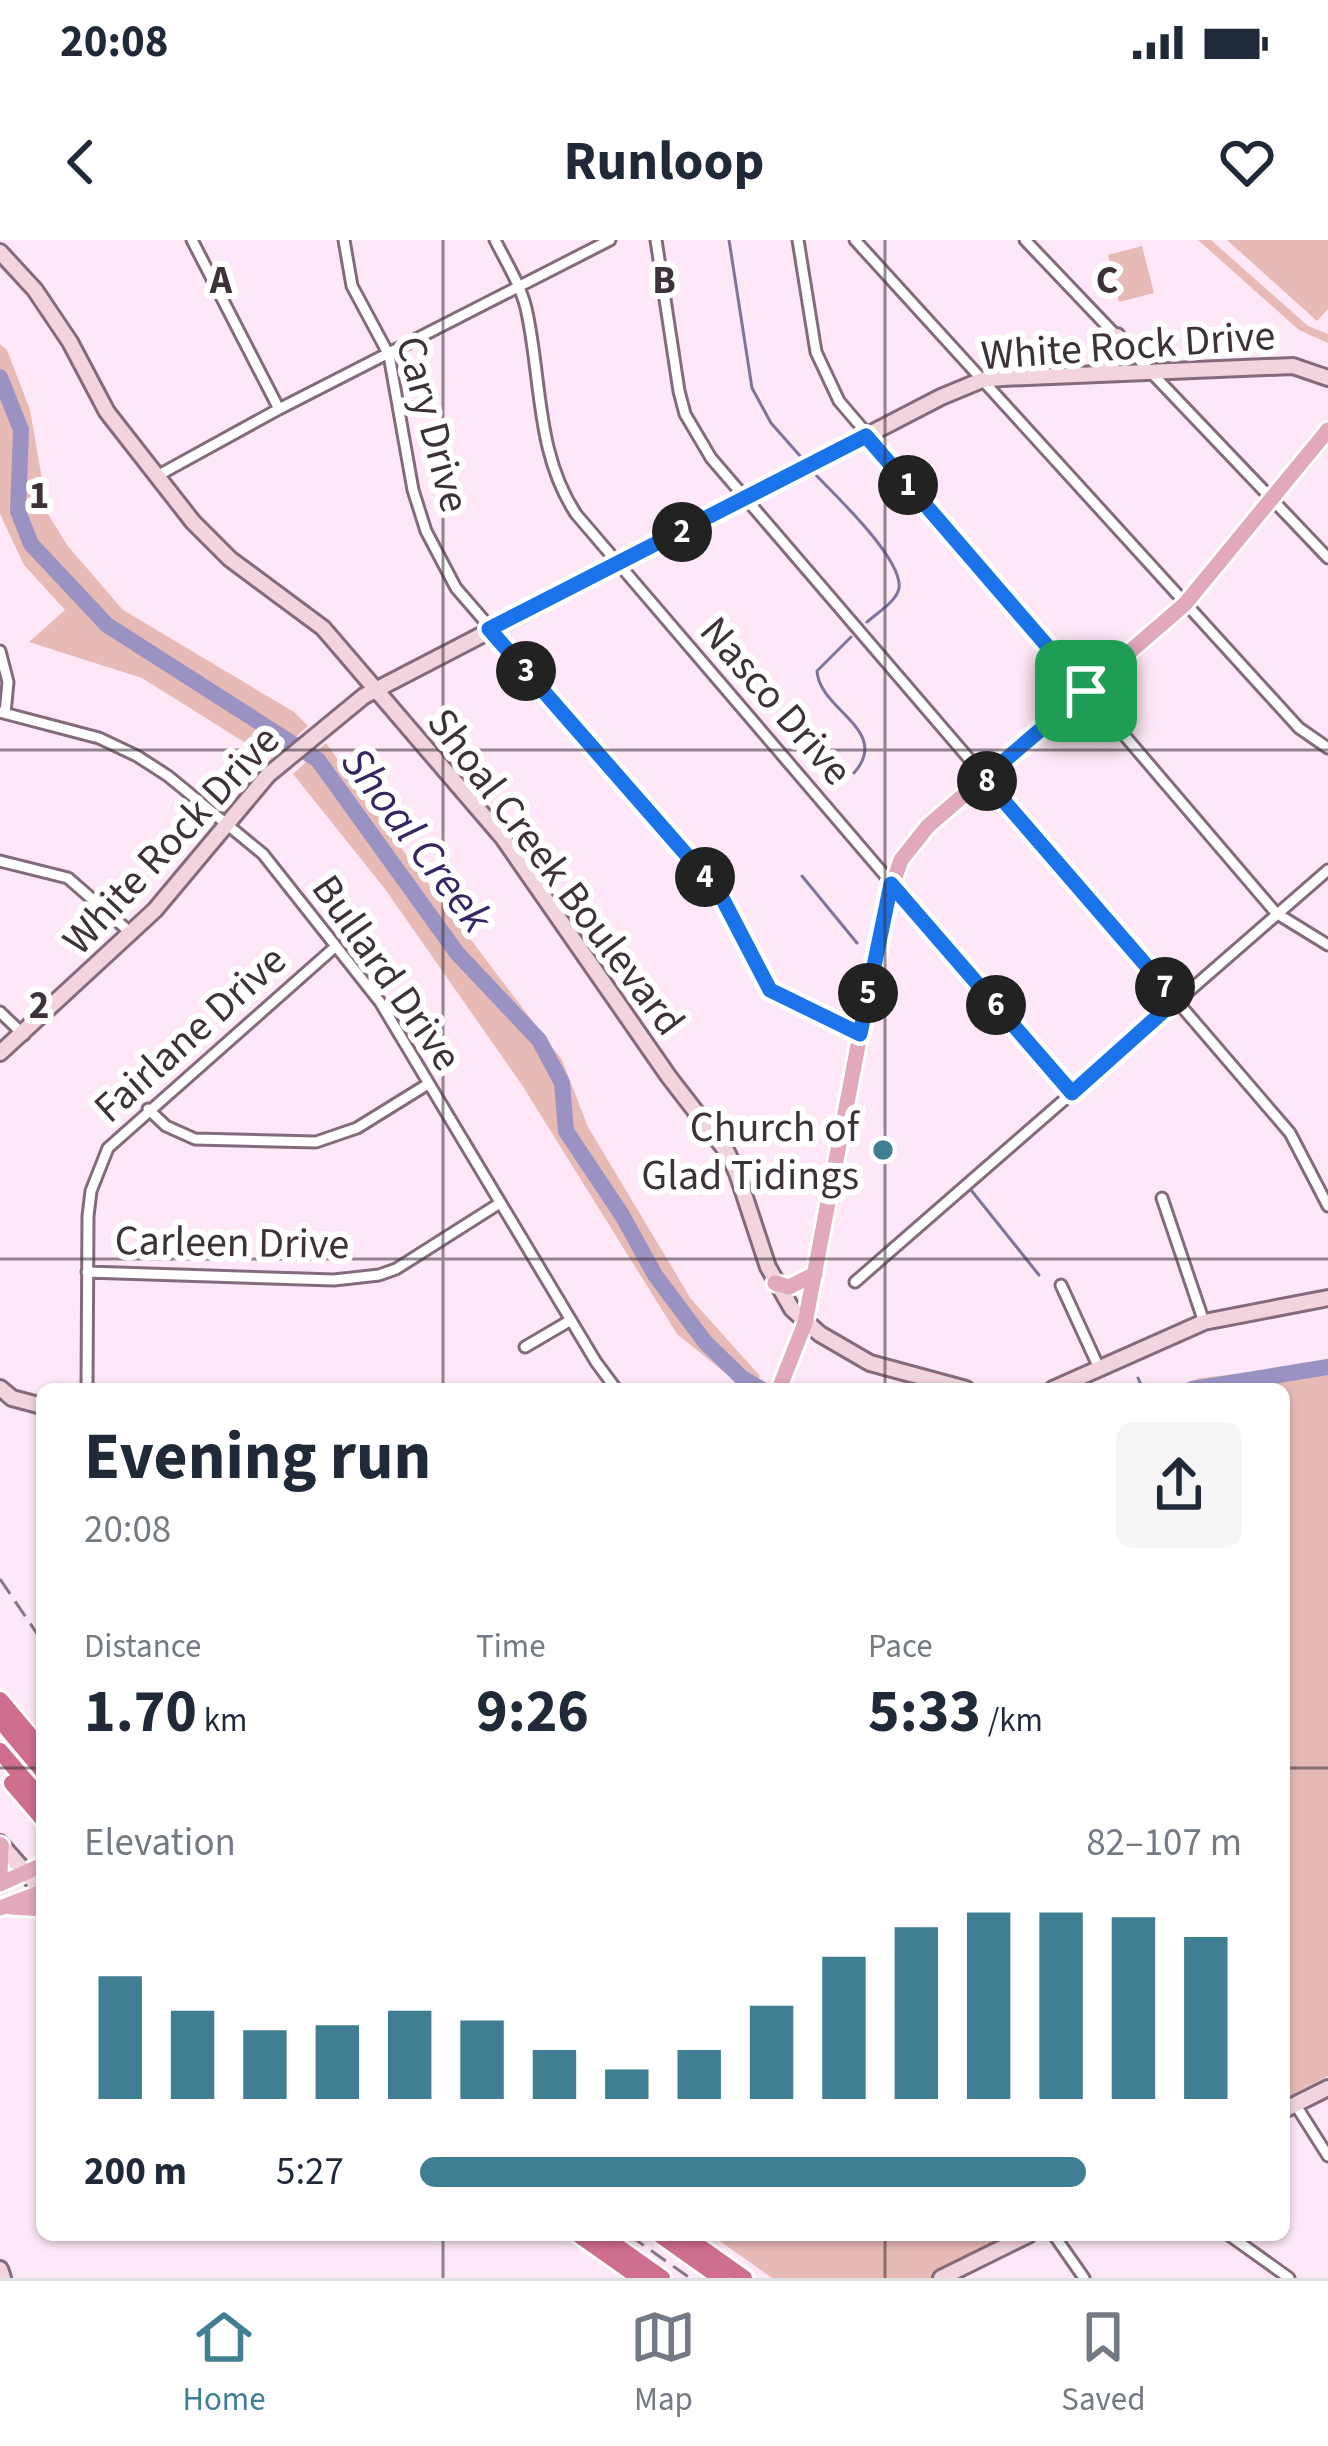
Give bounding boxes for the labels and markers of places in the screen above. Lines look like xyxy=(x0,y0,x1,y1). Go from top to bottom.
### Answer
pin: 1 xyxy=(878,455,938,515)
pin: 2 xyxy=(652,502,712,562)
pin xyxy=(1035,640,1137,742)
pin: 3 xyxy=(496,641,556,701)
pin: 8 xyxy=(957,751,1017,811)
pin: 4 xyxy=(675,847,735,907)
pin: 7 xyxy=(1135,957,1195,1017)
pin: 5 xyxy=(838,963,898,1023)
pin: 6 xyxy=(966,975,1026,1035)
place label: Church of Glad Tidings xyxy=(641,1098,861,1206)
marker: Church of Glad Tidings xyxy=(870,1137,896,1163)

